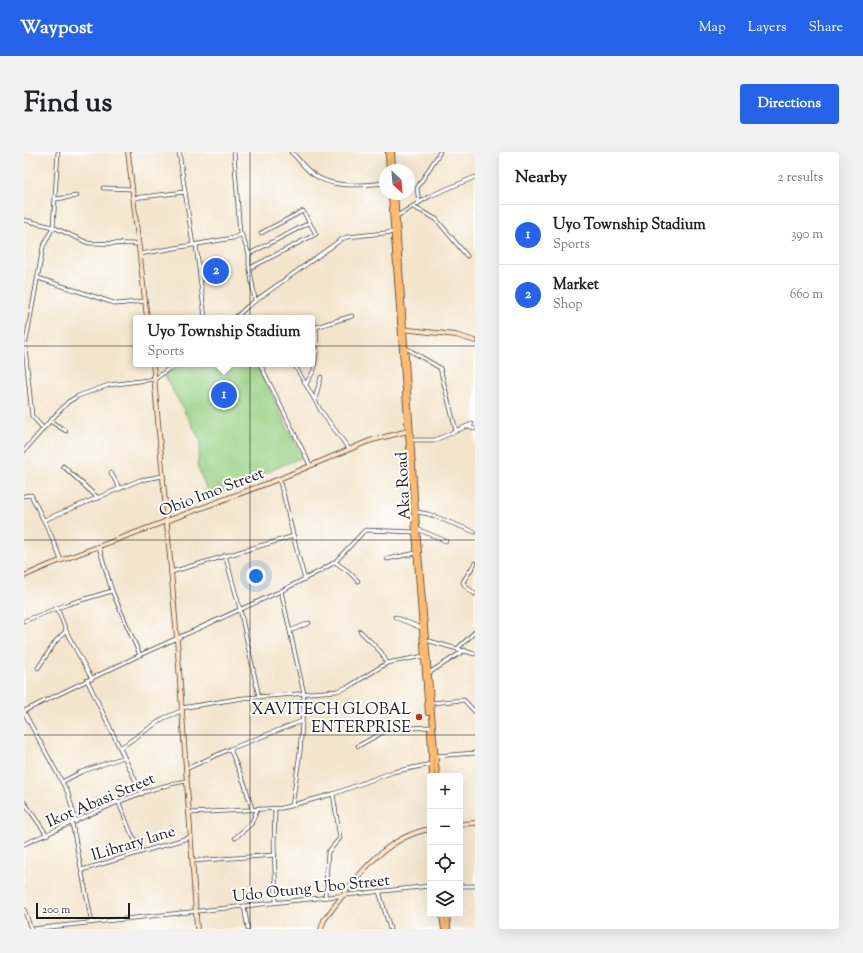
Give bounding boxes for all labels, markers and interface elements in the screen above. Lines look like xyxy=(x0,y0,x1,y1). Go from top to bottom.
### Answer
text: Waypost xyxy=(20,15,93,42)
text: Map xyxy=(699,18,726,38)
text: Layers xyxy=(748,18,786,38)
text: Share xyxy=(808,18,843,38)
text: Find us xyxy=(24,84,112,124)
button: Directions xyxy=(740,84,839,124)
north arrow xyxy=(379,164,415,200)
text: Nearby xyxy=(515,166,567,190)
text: 2 results xyxy=(778,169,823,187)
text: Uyo Township Stadium xyxy=(553,215,706,236)
text: 1 xyxy=(526,226,530,244)
text: 390 m xyxy=(791,226,823,244)
text: Sports xyxy=(553,236,590,254)
pin: 2 xyxy=(203,256,229,286)
text: Market xyxy=(553,275,599,296)
text: 2 xyxy=(525,286,531,304)
text: 660 m xyxy=(790,286,823,304)
text: Shop xyxy=(553,296,582,314)
popup xyxy=(133,315,315,367)
text: Uyo Township Stadium xyxy=(148,322,300,343)
text: Sports xyxy=(148,343,184,361)
pin: 1 xyxy=(211,380,237,410)
street label: Aka Road xyxy=(391,451,418,521)
street label: Obio Imo Street xyxy=(156,463,268,524)
your location xyxy=(246,566,266,586)
place label: XAVITECH GLOBAL ENTERPRISE xyxy=(252,699,411,740)
marker: XAVITECH GLOBAL ENTERPRISE xyxy=(414,712,424,722)
street label: Ikot Abasi Street xyxy=(43,768,159,835)
map controls xyxy=(427,773,463,917)
button: + xyxy=(427,773,463,809)
button: − xyxy=(427,809,463,845)
street label: lLibrary lane xyxy=(89,821,178,868)
button: locate xyxy=(427,845,463,881)
street label: Udo Otung Ubo Street xyxy=(231,870,392,909)
button: layers xyxy=(427,881,463,917)
scale bar xyxy=(36,901,130,920)
text: 200 m xyxy=(42,902,70,918)

